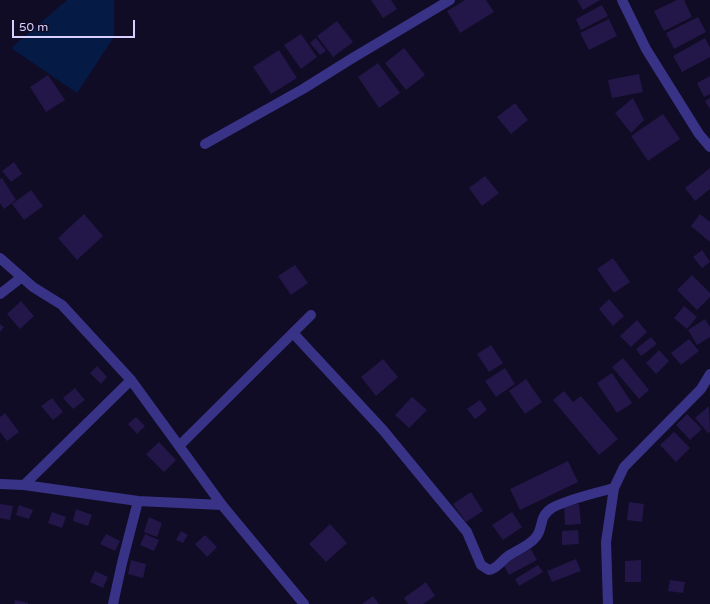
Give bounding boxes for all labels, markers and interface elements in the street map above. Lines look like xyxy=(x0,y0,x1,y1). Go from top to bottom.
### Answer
scale bar xyxy=(14,12,137,38)
text: 50 m xyxy=(19,20,48,34)

